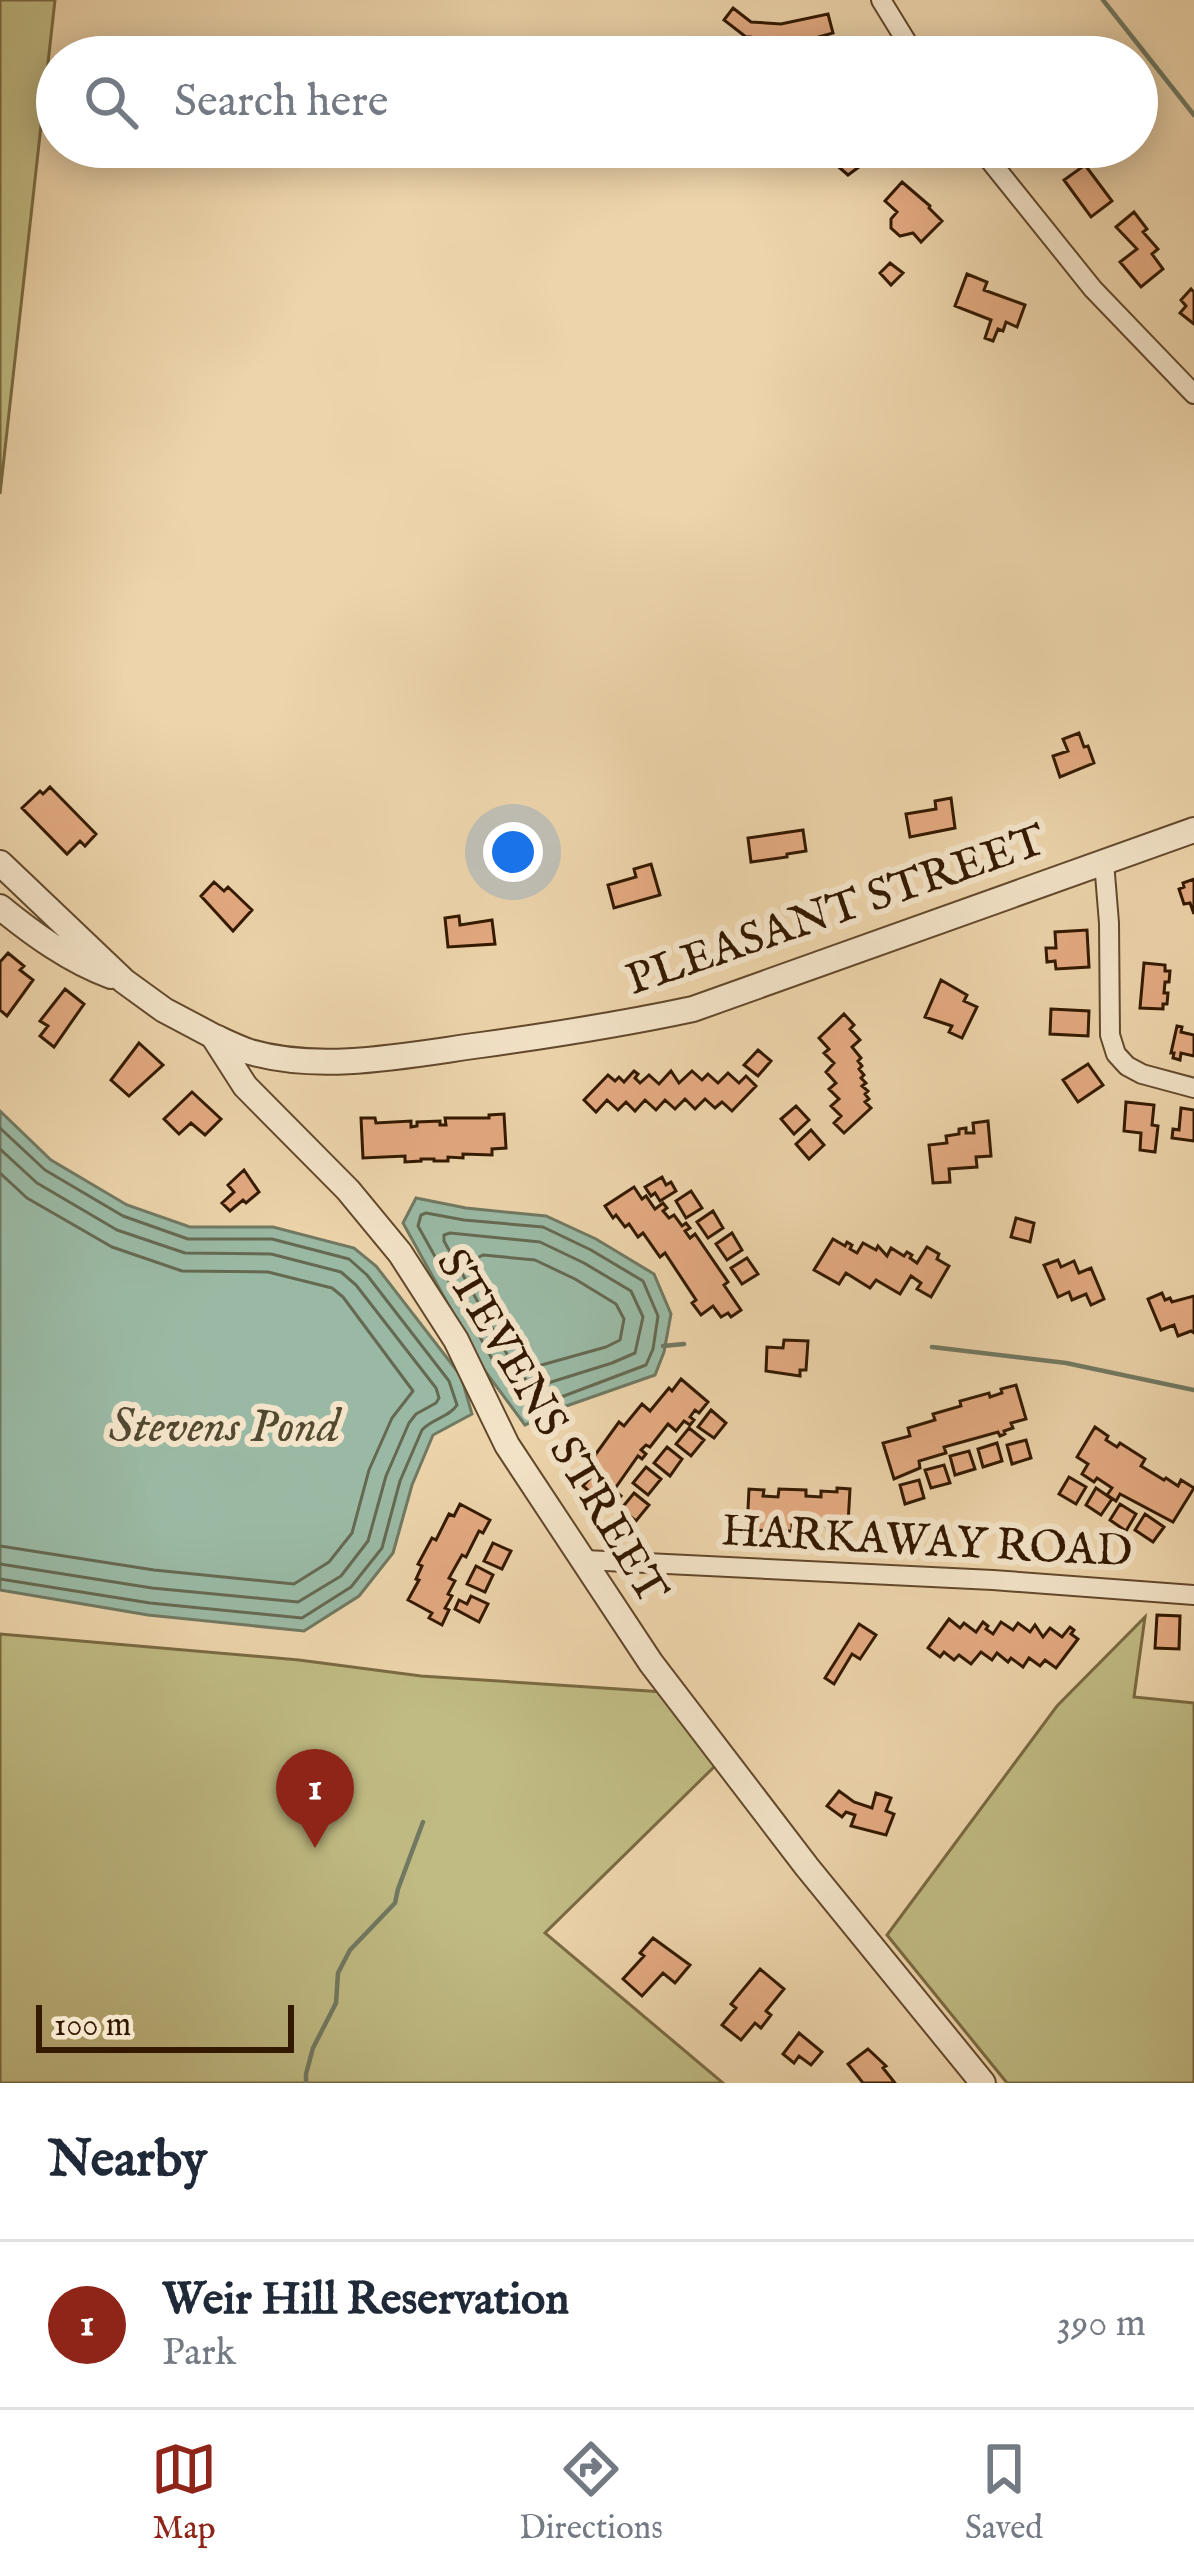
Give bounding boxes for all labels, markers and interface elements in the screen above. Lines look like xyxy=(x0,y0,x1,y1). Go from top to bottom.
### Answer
search box xyxy=(36,36,1158,168)
icon: search xyxy=(78,69,144,135)
text: Search here xyxy=(174,74,388,131)
street label: PLEASANT STREET xyxy=(619,813,1053,1010)
your location xyxy=(483,822,543,882)
street label: STEVENS STREET xyxy=(423,1239,679,1615)
water label: Stevens Pond xyxy=(109,1398,343,1458)
street label: HARKAWAY ROAD xyxy=(720,1503,1134,1582)
pin: 1 xyxy=(276,1749,354,1848)
scale bar xyxy=(36,1999,294,2052)
text: 100 m xyxy=(54,2005,131,2047)
text: Nearby xyxy=(48,2129,207,2194)
text: Weir Hill Reservation xyxy=(162,2272,569,2329)
text: 1 xyxy=(80,2300,94,2349)
text: 390 m xyxy=(1057,2300,1146,2349)
text: Park xyxy=(162,2329,236,2378)
tab: Map xyxy=(151,2436,217,2550)
tab: Directions xyxy=(519,2436,663,2550)
tab: Saved xyxy=(965,2436,1043,2550)

